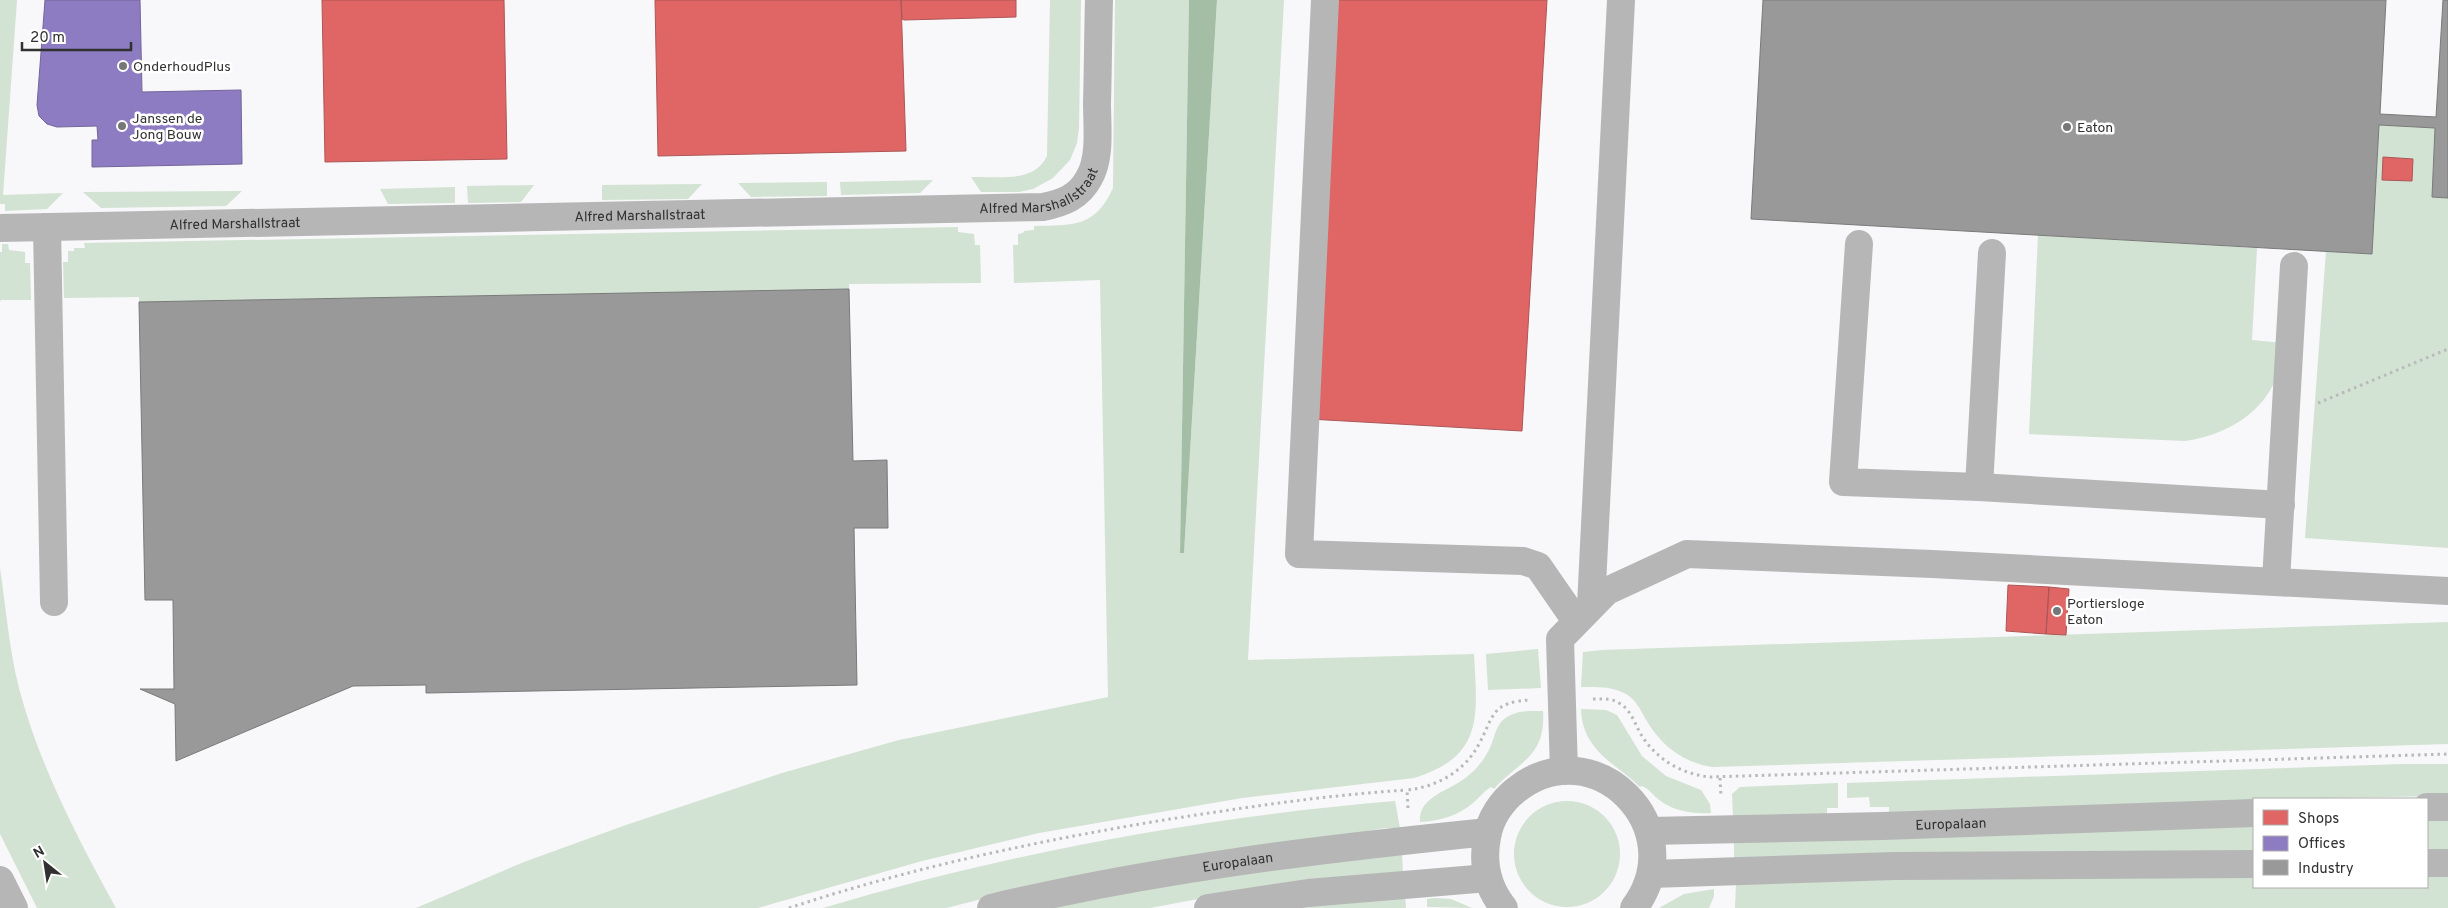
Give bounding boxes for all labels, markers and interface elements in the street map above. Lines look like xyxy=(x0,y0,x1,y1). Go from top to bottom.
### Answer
scale bar xyxy=(22,20,131,52)
text: 20 m xyxy=(30,29,65,48)
place label: OnderhoudPlus xyxy=(133,59,231,76)
marker: OnderhoudPlus xyxy=(117,60,129,72)
place label: Janssen de Jong Bouw xyxy=(132,111,202,144)
marker: Janssen de Jong Bouw xyxy=(116,120,128,132)
place label: Eaton xyxy=(2077,120,2113,137)
marker: Eaton xyxy=(2061,121,2073,133)
street label: Alfred Marshallstraat xyxy=(979,166,1103,218)
street label: Alfred Marshallstraat xyxy=(574,207,706,226)
street label: Alfred Marshallstraat xyxy=(169,215,301,235)
place label: Portiersloge Eaton xyxy=(2067,596,2144,629)
marker: Portiersloge Eaton xyxy=(2051,605,2063,617)
legend xyxy=(2253,798,2428,888)
text: Shops xyxy=(2298,810,2339,829)
street label: Europalaan xyxy=(1915,815,1987,835)
text: Offices xyxy=(2298,835,2345,854)
north arrow xyxy=(20,838,70,888)
text: N xyxy=(31,843,48,863)
street label: Europalaan xyxy=(1201,850,1274,877)
text: Industry xyxy=(2298,860,2354,879)

